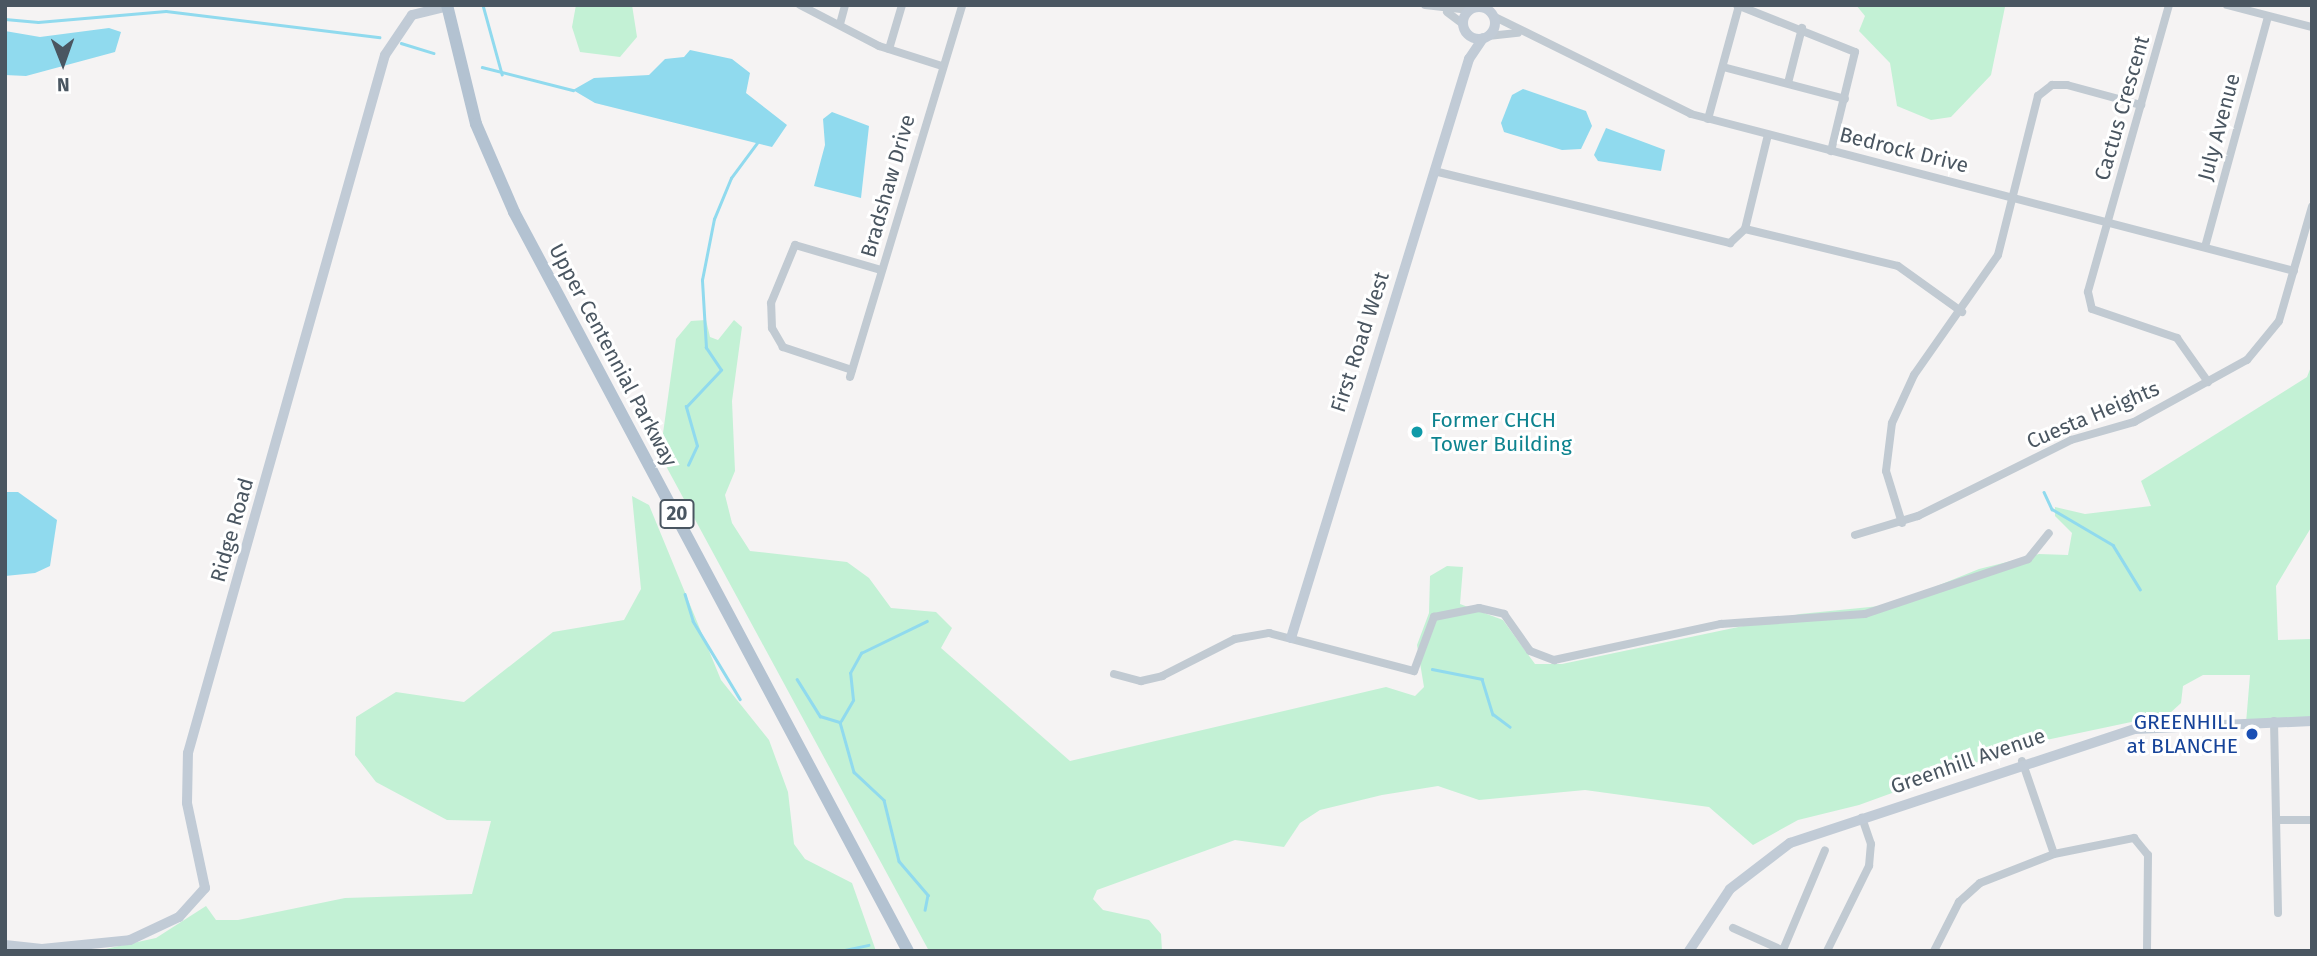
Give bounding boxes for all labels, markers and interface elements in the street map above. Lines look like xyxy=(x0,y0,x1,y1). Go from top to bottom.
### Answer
north arrow xyxy=(28,28,98,98)
street label: Cactus Crescent xyxy=(2089,33,2155,183)
street label: July Avenue xyxy=(2193,71,2245,183)
text: N xyxy=(57,73,70,96)
street label: Bradshaw Drive xyxy=(856,112,920,260)
street label: Bedrock Drive xyxy=(1837,122,1971,178)
street label: Upper Centennial Parkway xyxy=(543,239,683,471)
street label: First Road West xyxy=(1325,269,1395,415)
street label: Cuesta Heights xyxy=(2023,376,2163,454)
place label: Former CHCH Tower Building xyxy=(1431,407,1572,457)
marker: Former CHCH Tower Building xyxy=(1409,424,1425,440)
street label: Ridge Road xyxy=(205,475,259,585)
road number: 20 xyxy=(660,499,694,530)
place label: GREENHILL at BLANCHE xyxy=(2127,709,2238,759)
street label: Greenhill Avenue xyxy=(1887,723,2049,799)
marker: GREENHILL at BLANCHE xyxy=(2244,726,2260,742)

